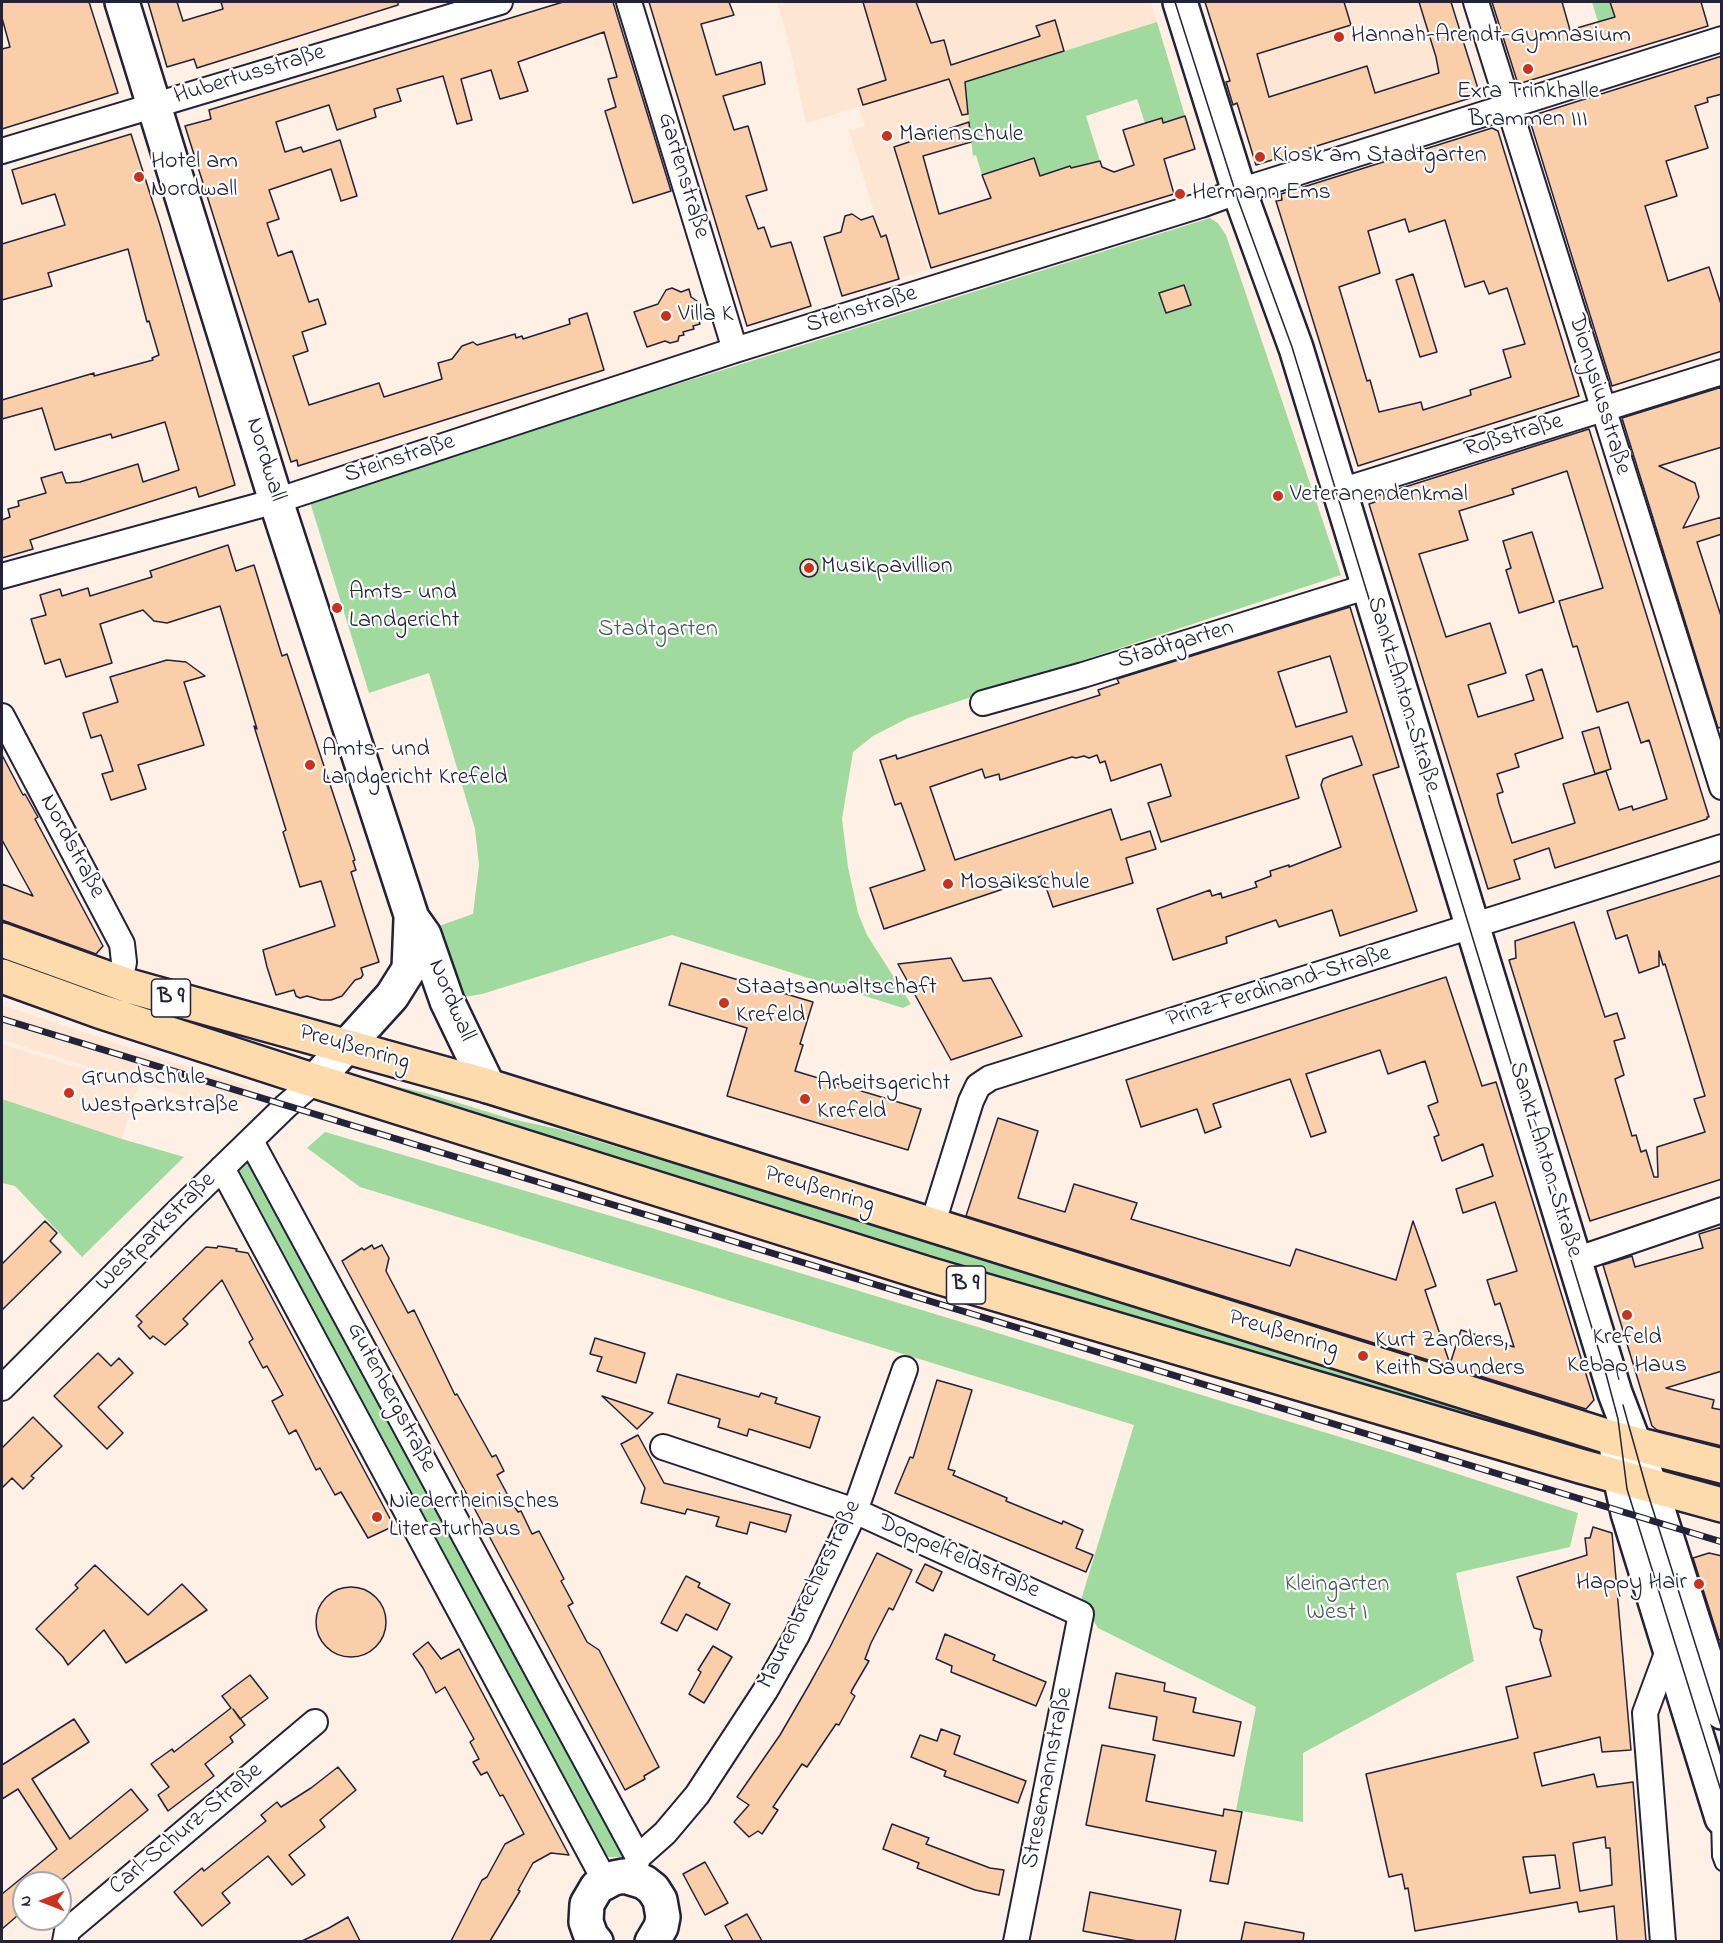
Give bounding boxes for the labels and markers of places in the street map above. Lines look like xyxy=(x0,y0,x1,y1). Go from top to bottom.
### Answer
place label: Hannah-Arendt-Gymnasium xyxy=(1351,23,1631,51)
marker: Hannah-Arendt-Gymnasium xyxy=(1332,30,1346,44)
marker: Exra Trinkhalle Brammen III xyxy=(1521,62,1535,76)
place label: Exra Trinkhalle Brammen III xyxy=(1457,79,1599,135)
place label: Marienschule xyxy=(899,122,1024,150)
marker: Marienschule xyxy=(880,129,894,143)
place label: Kiosk am Stadtgarten xyxy=(1272,143,1487,171)
place label: Hotel am Nordwall xyxy=(151,149,238,205)
marker: Kiosk am Stadtgarten xyxy=(1253,150,1267,164)
marker: Hotel am Nordwall xyxy=(132,170,146,184)
place label: Hermann Ems xyxy=(1192,180,1331,208)
marker: Hermann Ems xyxy=(1173,187,1187,201)
place label: Villa K xyxy=(678,302,733,330)
marker: Villa K xyxy=(659,309,673,323)
place label: Veteranendenkmal xyxy=(1290,482,1468,510)
marker: Veteranendenkmal xyxy=(1271,489,1285,503)
place label: Musikpavillion xyxy=(821,554,953,582)
marker: Musikpavillion xyxy=(802,561,816,575)
place label: Amts- und Landgericht xyxy=(349,580,460,636)
marker: Amts- und Landgericht xyxy=(330,601,344,615)
place label: Amts- und Landgericht Krefeld xyxy=(322,737,508,793)
marker: Amts- und Landgericht Krefeld xyxy=(303,758,317,772)
place label: Mosaikschule xyxy=(960,870,1090,898)
marker: Mosaikschule xyxy=(941,877,955,891)
place label: Staatsanwaltschaft Krefeld xyxy=(736,975,937,1031)
marker: Staatsanwaltschaft Krefeld xyxy=(717,996,731,1010)
place label: Grundschule Westparkstraße xyxy=(81,1065,239,1121)
place label: Arbeitsgericht Krefeld xyxy=(817,1071,951,1127)
marker: Grundschule Westparkstraße xyxy=(62,1086,76,1100)
marker: Arbeitsgericht Krefeld xyxy=(798,1092,812,1106)
marker: Krefeld Kebap Haus xyxy=(1620,1308,1634,1322)
place label: Krefeld Kebap Haus xyxy=(1567,1325,1687,1381)
place label: Kurt Zanders, Keith Saunders xyxy=(1375,1328,1525,1384)
marker: Kurt Zanders, Keith Saunders xyxy=(1356,1349,1370,1363)
place label: Niederrheinisches Literaturhaus xyxy=(389,1489,559,1545)
marker: Niederrheinisches Literaturhaus xyxy=(370,1510,384,1524)
place label: Happy Hair xyxy=(1576,1570,1687,1598)
marker: Happy Hair xyxy=(1692,1577,1706,1591)

